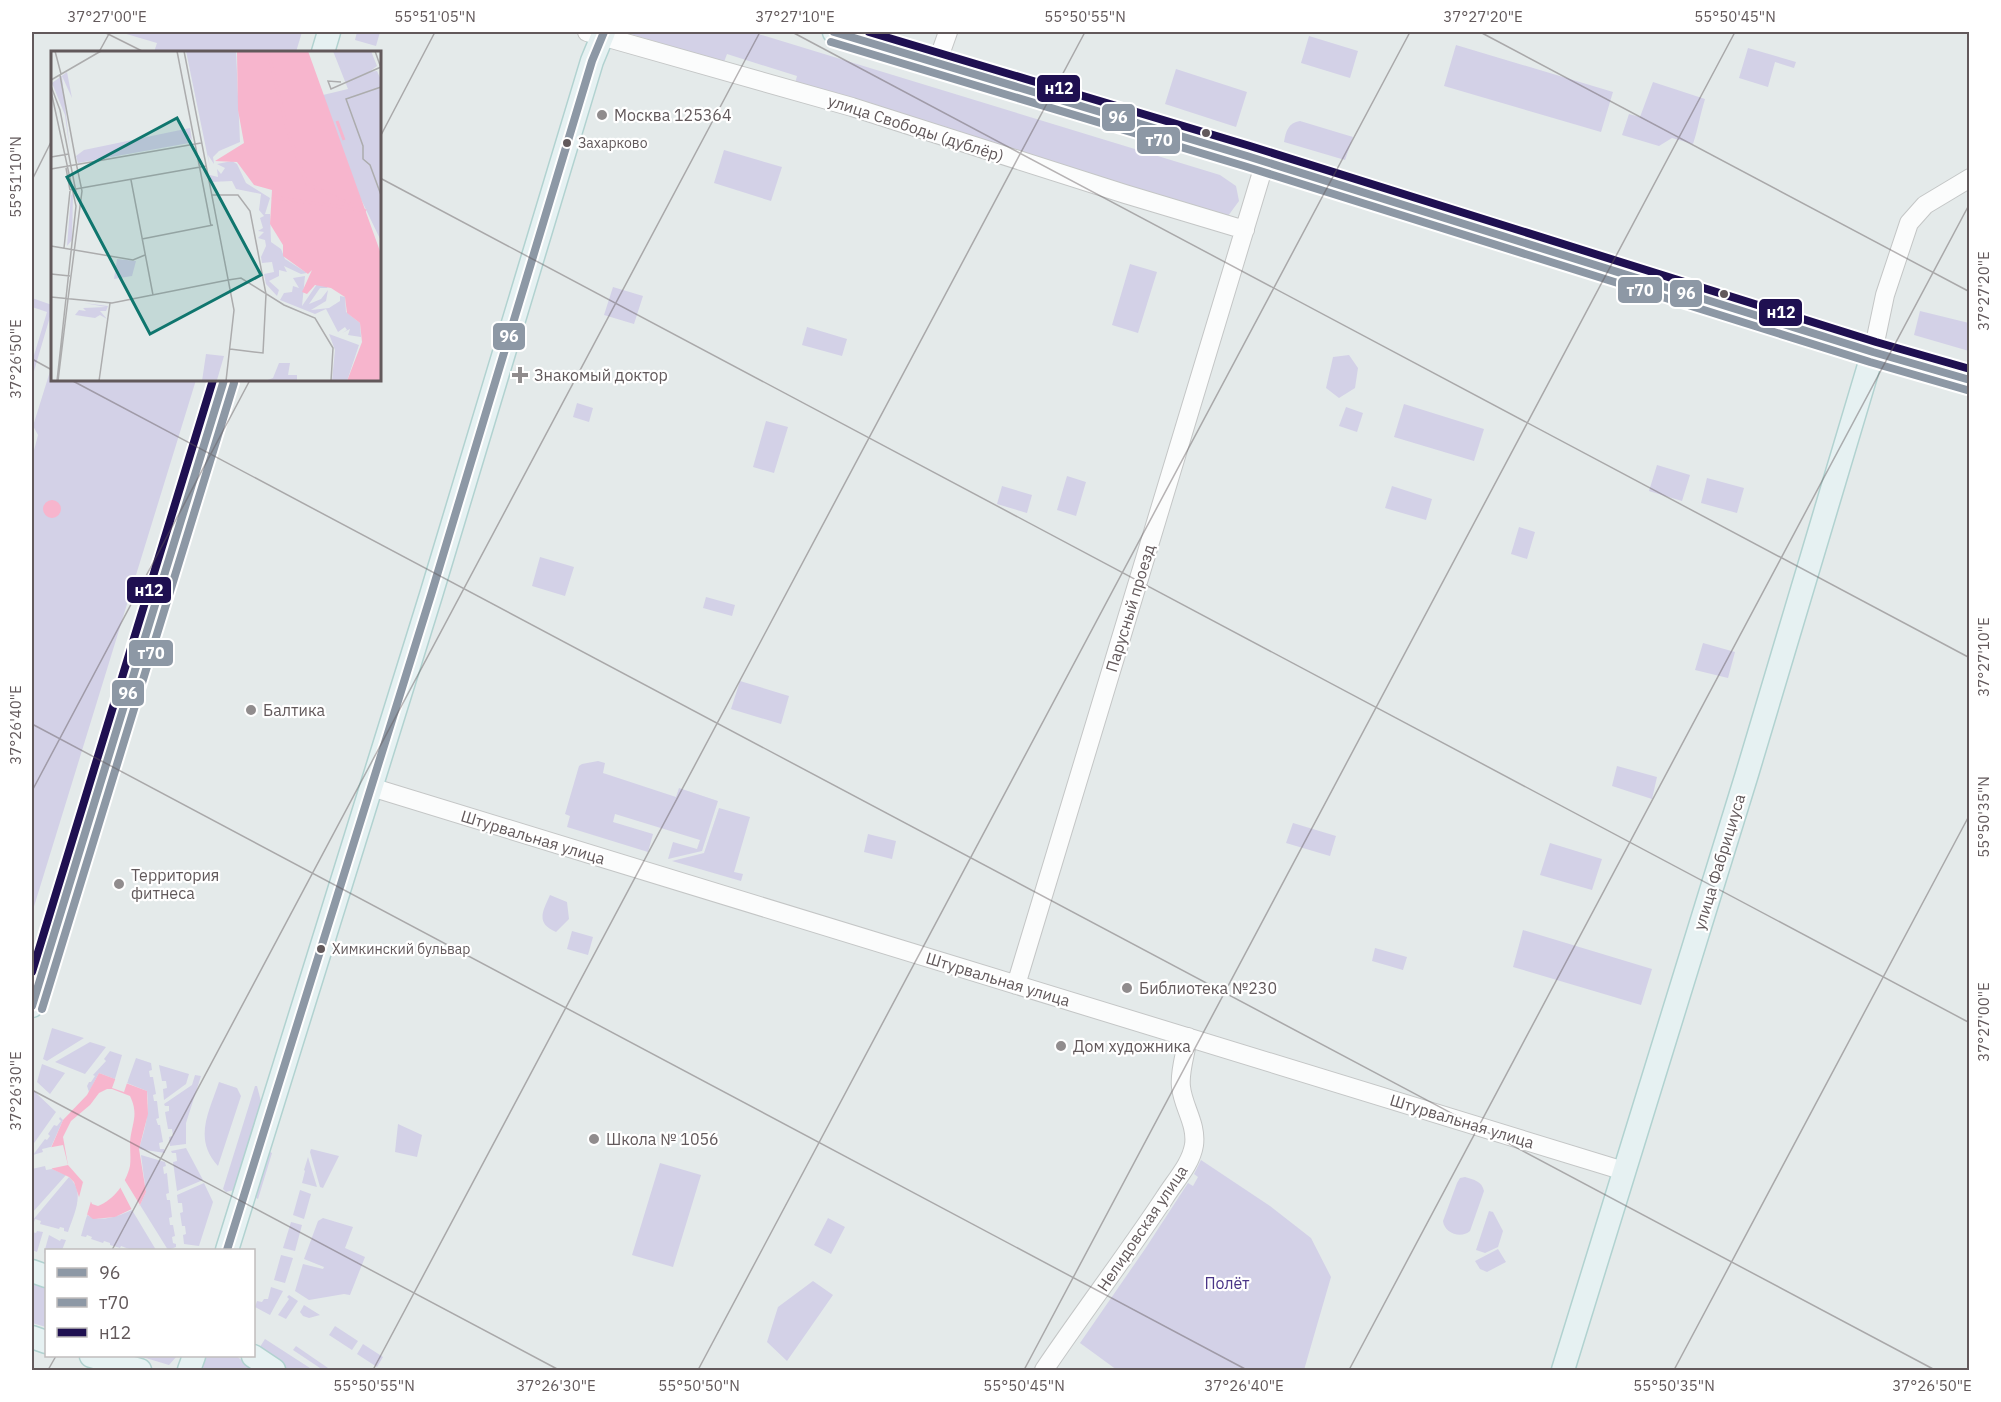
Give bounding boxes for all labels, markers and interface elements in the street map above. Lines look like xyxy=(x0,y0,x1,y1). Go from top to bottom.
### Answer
text: 37°27'00"E xyxy=(67,7,147,26)
text: 55°51'05"N xyxy=(394,7,476,26)
text: 37°27'10"E xyxy=(755,7,835,26)
text: 55°50'55"N xyxy=(1044,7,1126,26)
text: 37°27'20"E xyxy=(1443,7,1523,26)
text: 55°50'45"N xyxy=(1694,7,1776,26)
inset map xyxy=(51,51,381,381)
line badge: н12 xyxy=(1036,74,1081,103)
text: н12 xyxy=(1045,78,1074,98)
street label: улица Свободы (дублёр) xyxy=(826,90,1006,166)
line badge: 96 xyxy=(1101,103,1136,132)
place label: Москва 125364 xyxy=(614,105,732,125)
text: 96 xyxy=(1108,107,1128,127)
marker: Москва 125364 xyxy=(595,108,609,122)
line badge: т70 xyxy=(1136,126,1181,155)
unlabelled marker xyxy=(1200,127,1212,139)
text: т70 xyxy=(1145,130,1173,150)
place label: Захарково xyxy=(578,134,648,152)
text: 55°51'10"N xyxy=(6,136,25,218)
marker: Захарково xyxy=(561,137,573,149)
text: 37°27'20"E xyxy=(1974,251,1993,331)
line badge: т70 xyxy=(1617,276,1663,304)
line badge: 96 xyxy=(1669,279,1703,308)
text: т70 xyxy=(1626,280,1654,300)
text: 96 xyxy=(1676,283,1696,303)
unlabelled marker xyxy=(1718,288,1730,300)
line badge: н12 xyxy=(1758,298,1803,327)
text: н12 xyxy=(1767,302,1796,322)
text: 37°26'50"E xyxy=(6,319,25,399)
line badge: 96 xyxy=(492,322,526,351)
text: 96 xyxy=(499,326,519,346)
place label: Знакомый доктор xyxy=(534,365,668,385)
marker: Знакомый доктор xyxy=(511,366,529,384)
street label: Парусный проезд xyxy=(1101,541,1159,674)
line badge: н12 xyxy=(126,576,172,604)
text: н12 xyxy=(135,580,164,600)
text: 37°27'10"E xyxy=(1974,617,1993,697)
line badge: т70 xyxy=(128,639,174,667)
text: т70 xyxy=(137,643,165,663)
line badge: 96 xyxy=(111,679,145,707)
text: 96 xyxy=(118,683,138,703)
text: 37°26'40"E xyxy=(6,685,25,765)
place label: Балтика xyxy=(263,700,326,720)
marker: Балтика xyxy=(244,703,258,717)
text: 55°50'35"N xyxy=(1974,776,1993,858)
street label: улица Фабрициуса xyxy=(1689,791,1749,932)
street label: Штурвальная улица xyxy=(458,806,608,869)
place label: Территория фитнеса xyxy=(131,865,219,903)
marker: Территория фитнеса xyxy=(112,877,126,891)
place label: Химкинский бульвар xyxy=(332,940,470,958)
marker: Химкинский бульвар xyxy=(315,943,327,955)
street label: Штурвальная улица xyxy=(923,948,1073,1011)
place label: Библиотека №230 xyxy=(1139,978,1277,998)
marker: Библиотека №230 xyxy=(1120,981,1134,995)
text: 37°27'00"E xyxy=(1974,982,1993,1062)
place label: Дом художника xyxy=(1073,1036,1191,1056)
marker: Дом художника xyxy=(1054,1039,1068,1053)
text: 37°26'30"E xyxy=(6,1051,25,1131)
street label: Штурвальная улица xyxy=(1387,1090,1537,1153)
place label: Школа № 1056 xyxy=(606,1129,719,1149)
marker: Школа № 1056 xyxy=(587,1132,601,1146)
street label: Нелидовская улица xyxy=(1092,1161,1192,1295)
legend xyxy=(45,1249,255,1357)
text: 96 xyxy=(99,1261,121,1284)
park label: Полёт xyxy=(1204,1273,1250,1293)
text: т70 xyxy=(99,1291,129,1314)
text: н12 xyxy=(99,1321,131,1344)
text: 55°50'55"N xyxy=(333,1376,415,1395)
text: 37°26'30"E xyxy=(516,1376,596,1395)
text: 55°50'50"N xyxy=(658,1376,740,1395)
text: 55°50'45"N xyxy=(983,1376,1065,1395)
text: 37°26'40"E xyxy=(1204,1376,1284,1395)
text: 55°50'35"N xyxy=(1633,1376,1715,1395)
text: 37°26'50"E xyxy=(1892,1376,1972,1395)

